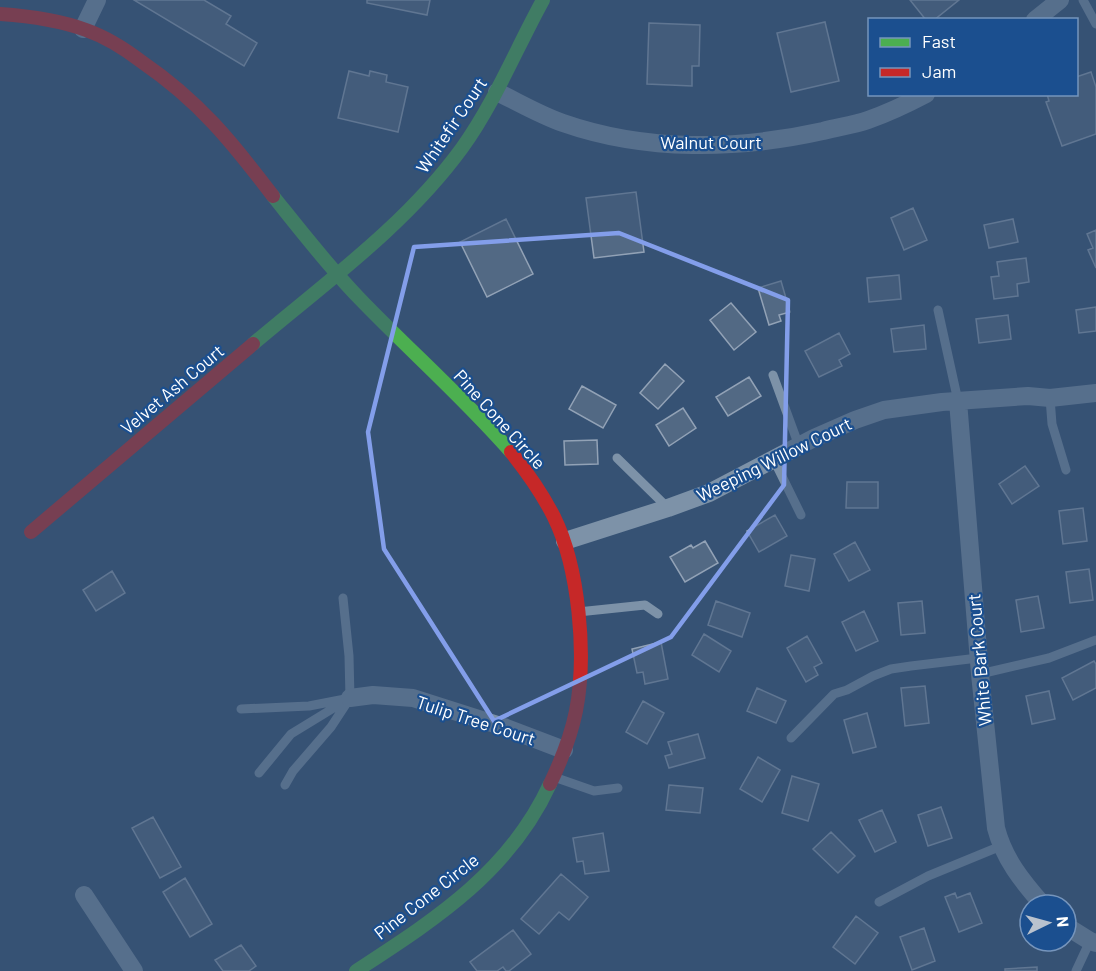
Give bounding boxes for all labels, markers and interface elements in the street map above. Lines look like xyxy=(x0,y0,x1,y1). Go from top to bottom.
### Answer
legend xyxy=(868,18,1078,96)
text: Fast xyxy=(922,30,956,52)
text: Jam xyxy=(922,60,956,82)
street label: Whitefir Court xyxy=(411,73,491,177)
street label: Walnut Court xyxy=(660,131,762,153)
street label: Velvet Ash Court xyxy=(116,339,228,439)
street label: Pine Cone Circle xyxy=(449,365,551,473)
street label: Weeping Willow Court xyxy=(693,412,855,506)
street label: White Bark Court xyxy=(962,593,996,727)
street label: Tulip Tree Court xyxy=(414,690,538,750)
street label: Pine Cone Circle xyxy=(369,848,483,944)
north arrow xyxy=(1018,893,1078,953)
text: N xyxy=(1054,916,1073,928)

